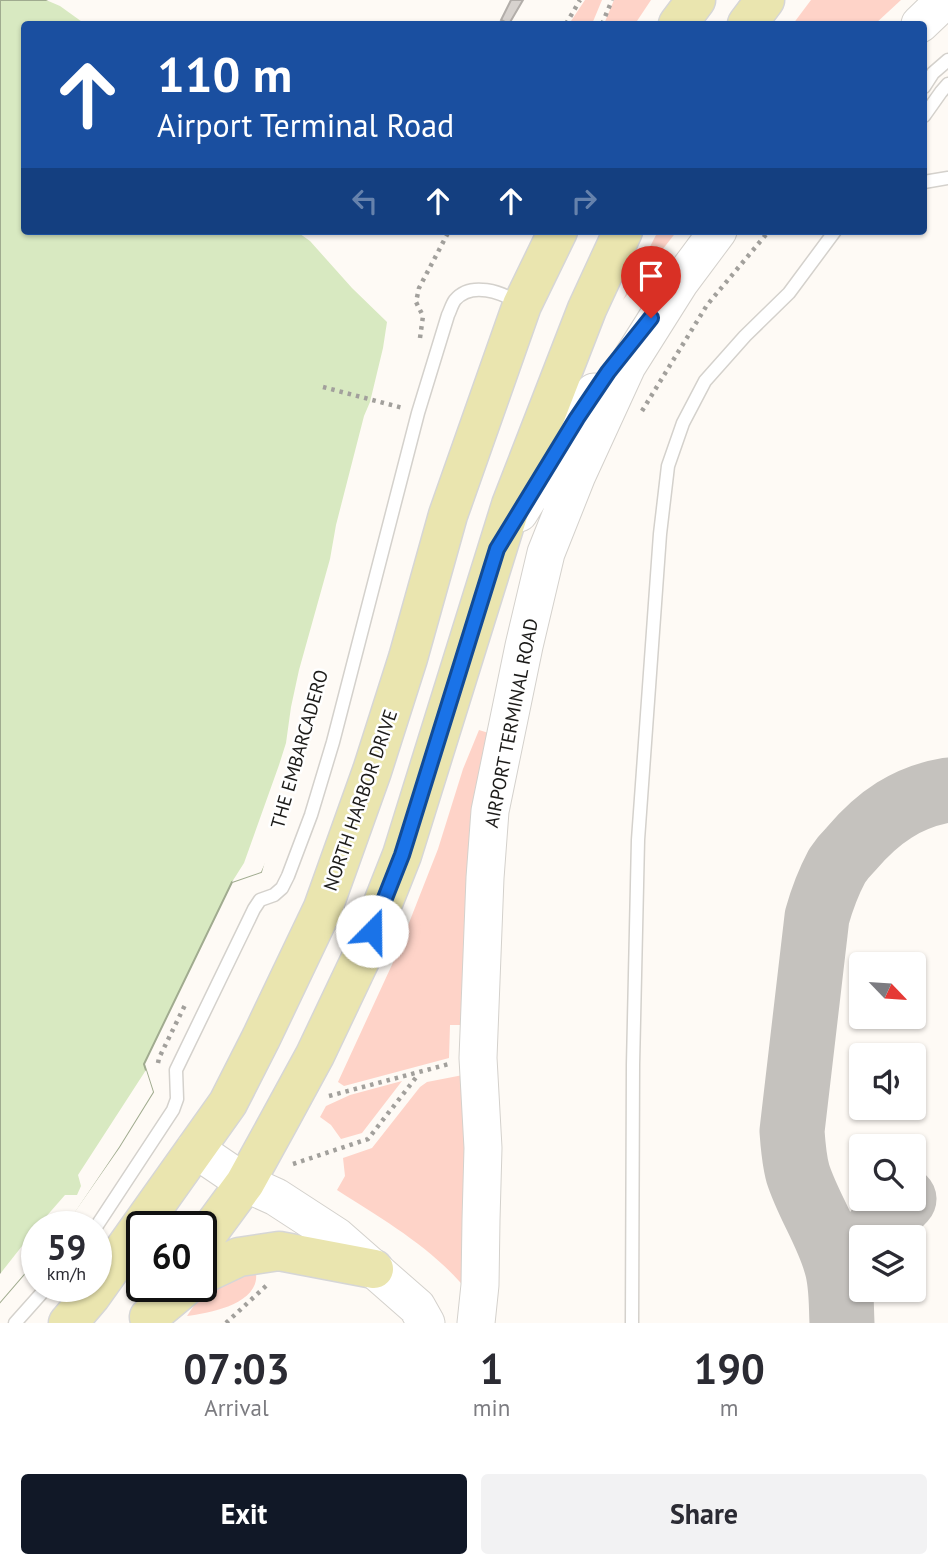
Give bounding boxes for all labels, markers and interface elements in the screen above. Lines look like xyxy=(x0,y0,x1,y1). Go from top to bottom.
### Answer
text: 110 m xyxy=(157,42,292,106)
icon: ahead xyxy=(42,49,133,140)
text: Airport Terminal Road xyxy=(157,104,454,146)
icon: left xyxy=(346,182,384,220)
icon: ahead xyxy=(419,182,457,220)
icon: ahead xyxy=(492,182,530,220)
icon: right xyxy=(565,182,603,220)
pin xyxy=(621,246,681,318)
icon: arrive xyxy=(632,257,670,295)
street label: AIRPORT TERMINAL ROAD xyxy=(479,616,543,830)
street label: THE EMBARCADERO xyxy=(265,667,333,831)
street label: NORTH HARBOR DRIVE xyxy=(318,706,402,894)
position arrow xyxy=(335,894,409,968)
north arrow xyxy=(849,952,926,1029)
map controls xyxy=(849,952,926,1302)
button: sound xyxy=(849,1043,926,1120)
button: search xyxy=(849,1134,926,1211)
speed limit sign: 60 xyxy=(126,1211,217,1302)
text: 59 xyxy=(47,1224,86,1270)
button: layers xyxy=(849,1225,926,1302)
text: km/h xyxy=(47,1262,86,1285)
text: 07:03 xyxy=(183,1341,290,1396)
text: 1 xyxy=(480,1341,503,1396)
text: 190 xyxy=(693,1341,765,1396)
text: Arrival xyxy=(204,1393,269,1422)
text: min xyxy=(473,1393,510,1422)
text: m xyxy=(720,1393,738,1422)
button: Exit xyxy=(21,1474,467,1554)
button: Share xyxy=(481,1474,927,1554)

